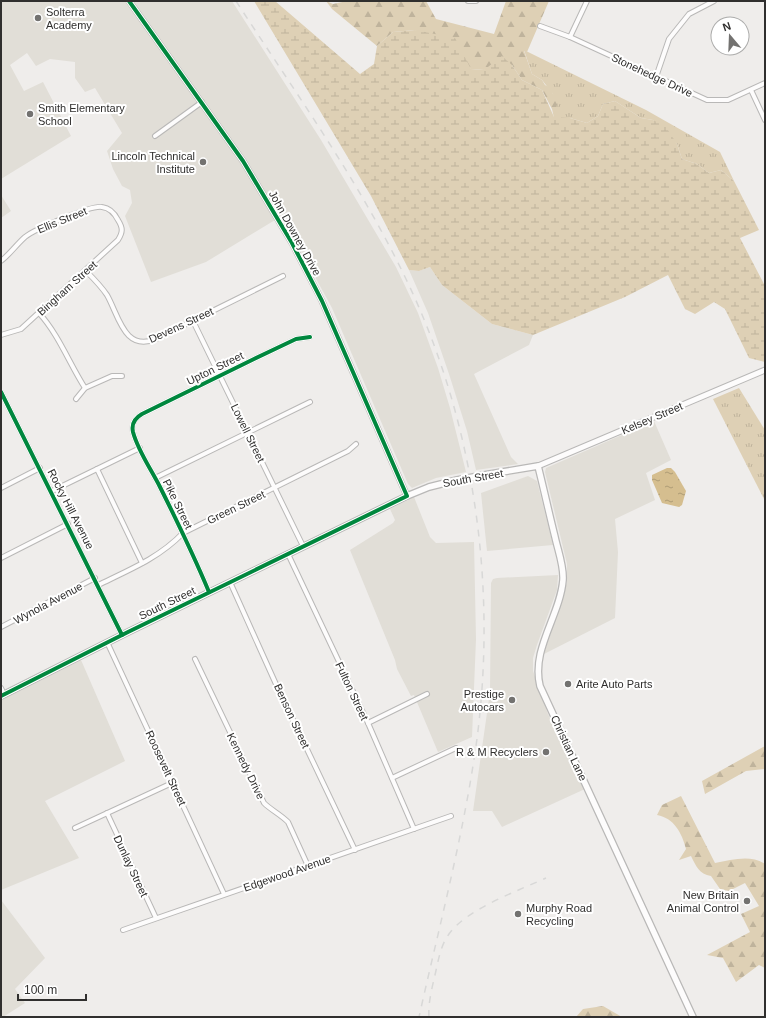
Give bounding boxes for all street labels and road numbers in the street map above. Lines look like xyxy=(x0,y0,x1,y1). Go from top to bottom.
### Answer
street label: Stonehedge Drive xyxy=(610,51,694,99)
street label: John Downey Drive xyxy=(267,188,323,278)
street label: Ellis Street xyxy=(35,205,89,235)
street label: Bingham Street xyxy=(35,258,99,318)
street label: Devens Street xyxy=(147,305,215,345)
street label: Upton Street xyxy=(185,349,245,387)
street label: Kelsey Street xyxy=(620,400,684,436)
street label: Lowell Street xyxy=(229,402,267,464)
street label: Rocky Hill Avenue xyxy=(46,467,96,551)
street label: South Street xyxy=(442,467,504,489)
street label: Pike Street xyxy=(161,477,195,531)
street label: Green Street xyxy=(205,488,267,526)
street label: Wynola Avenue xyxy=(12,580,84,626)
street label: South Street xyxy=(137,584,197,622)
street label: Fulton Street xyxy=(333,660,371,722)
street label: Benson Street xyxy=(272,682,312,750)
street label: Christian Lane xyxy=(549,713,589,783)
street label: Roosevelt Street xyxy=(143,729,189,807)
street label: Kennedy Drive xyxy=(225,731,267,801)
street label: Dunlay Street xyxy=(111,833,151,899)
street label: Edgewood Avenue xyxy=(242,852,332,894)

